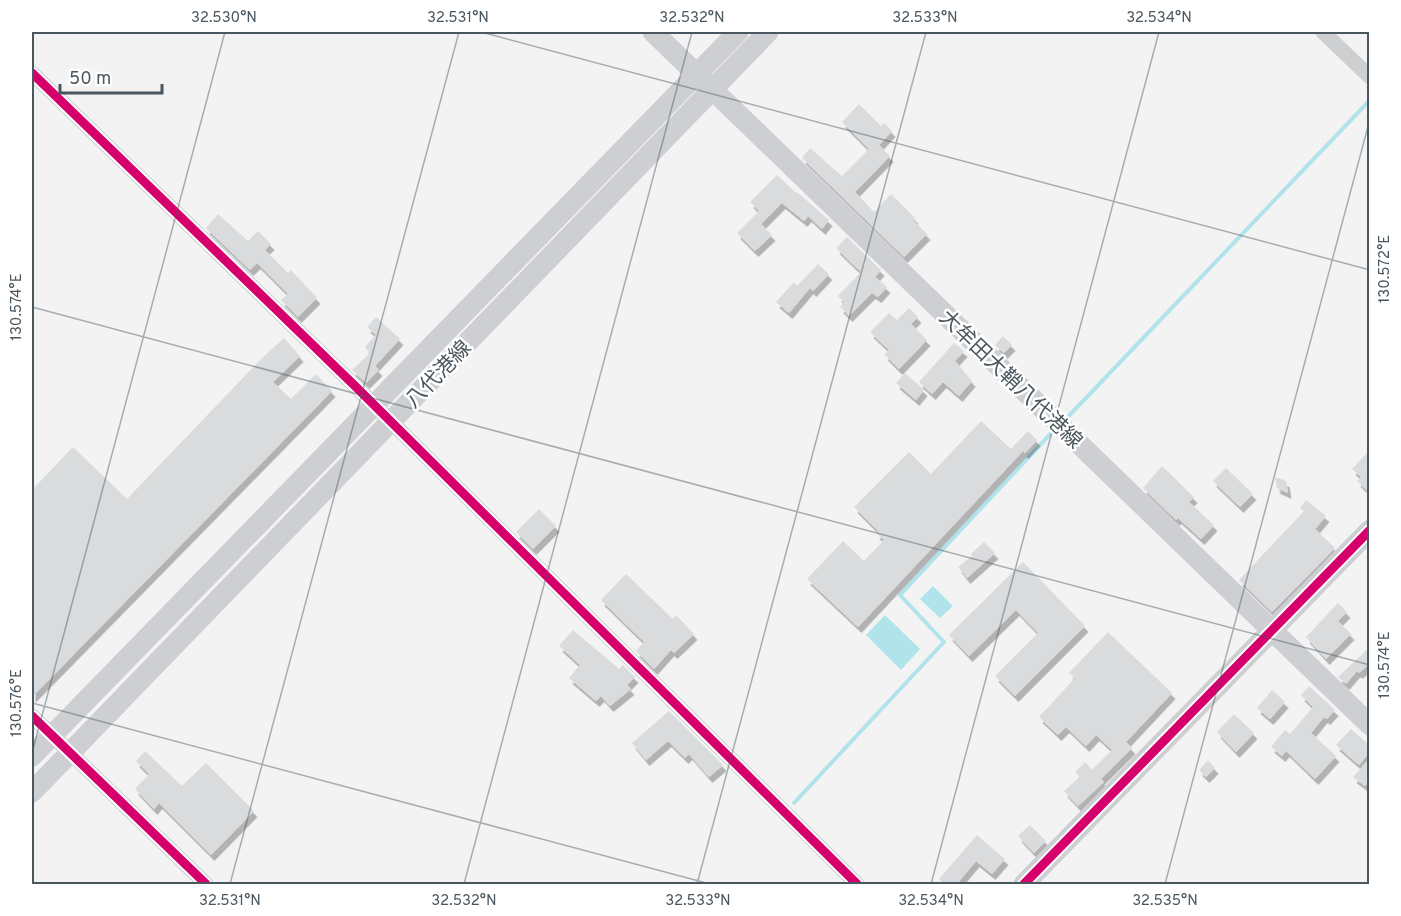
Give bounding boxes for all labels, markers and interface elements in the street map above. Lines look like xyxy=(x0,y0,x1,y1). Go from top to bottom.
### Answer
text: 32.530°N xyxy=(191,9,257,28)
text: 32.531°N xyxy=(427,9,489,28)
text: 32.532°N xyxy=(659,9,725,28)
text: 32.533°N xyxy=(892,9,958,28)
text: 32.534°N xyxy=(1126,9,1192,28)
scale bar xyxy=(60,57,162,95)
text: 50 m xyxy=(69,68,111,91)
text: 130.572°E xyxy=(1376,235,1395,303)
text: 130.574°E xyxy=(8,273,27,341)
street label: 大牟田大鞘八代港線 xyxy=(933,305,1087,455)
street label: 八代港線 xyxy=(400,335,478,415)
text: 130.574°E xyxy=(1376,631,1395,699)
text: 130.576°E xyxy=(8,669,27,737)
text: 32.531°N xyxy=(199,892,261,911)
text: 32.532°N xyxy=(431,892,497,911)
text: 32.533°N xyxy=(665,892,731,911)
text: 32.534°N xyxy=(898,892,964,911)
text: 32.535°N xyxy=(1132,892,1198,911)

